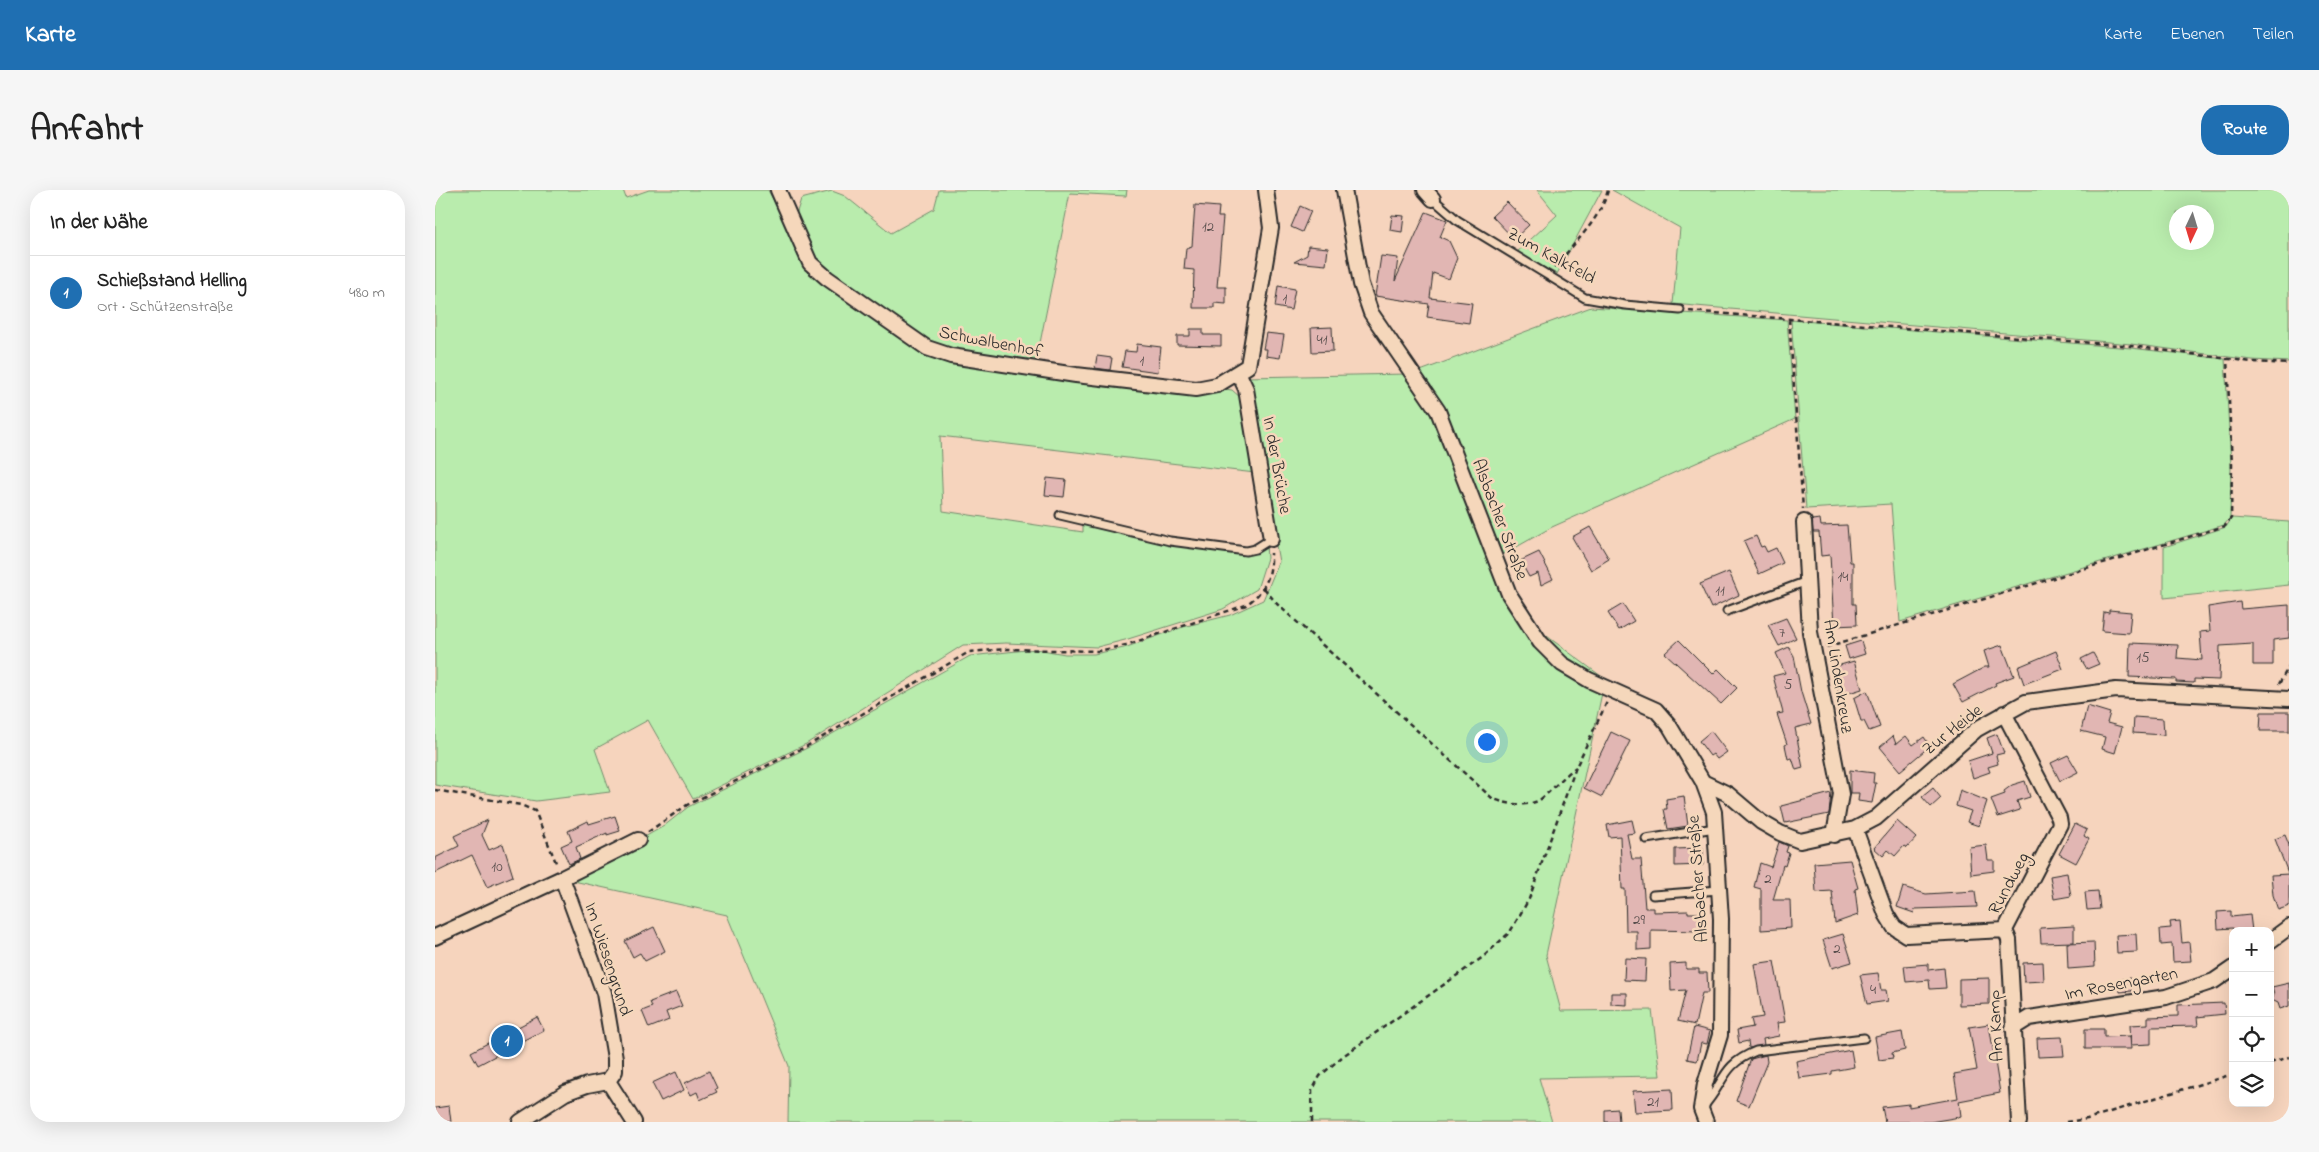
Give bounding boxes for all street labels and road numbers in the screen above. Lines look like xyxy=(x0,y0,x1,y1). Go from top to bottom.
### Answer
street label: Zum Kalkfeld xyxy=(1502,222,1600,292)
street label: Schwalbenhof xyxy=(936,320,1045,366)
street label: In der Brüche xyxy=(1255,415,1298,517)
street label: Alsbacher Straße xyxy=(1464,456,1534,585)
street label: Am Lindenkreuz xyxy=(1815,618,1859,735)
street label: Zur Heide xyxy=(1917,698,1990,763)
street label: Alsbacher Straße xyxy=(1682,813,1716,943)
street label: Rundweg xyxy=(1983,848,2038,920)
street label: Im Wiesengrund xyxy=(576,900,638,1020)
street label: Im Rosengarten xyxy=(2063,961,2180,1010)
street label: Am Kamp xyxy=(1982,989,2012,1062)

